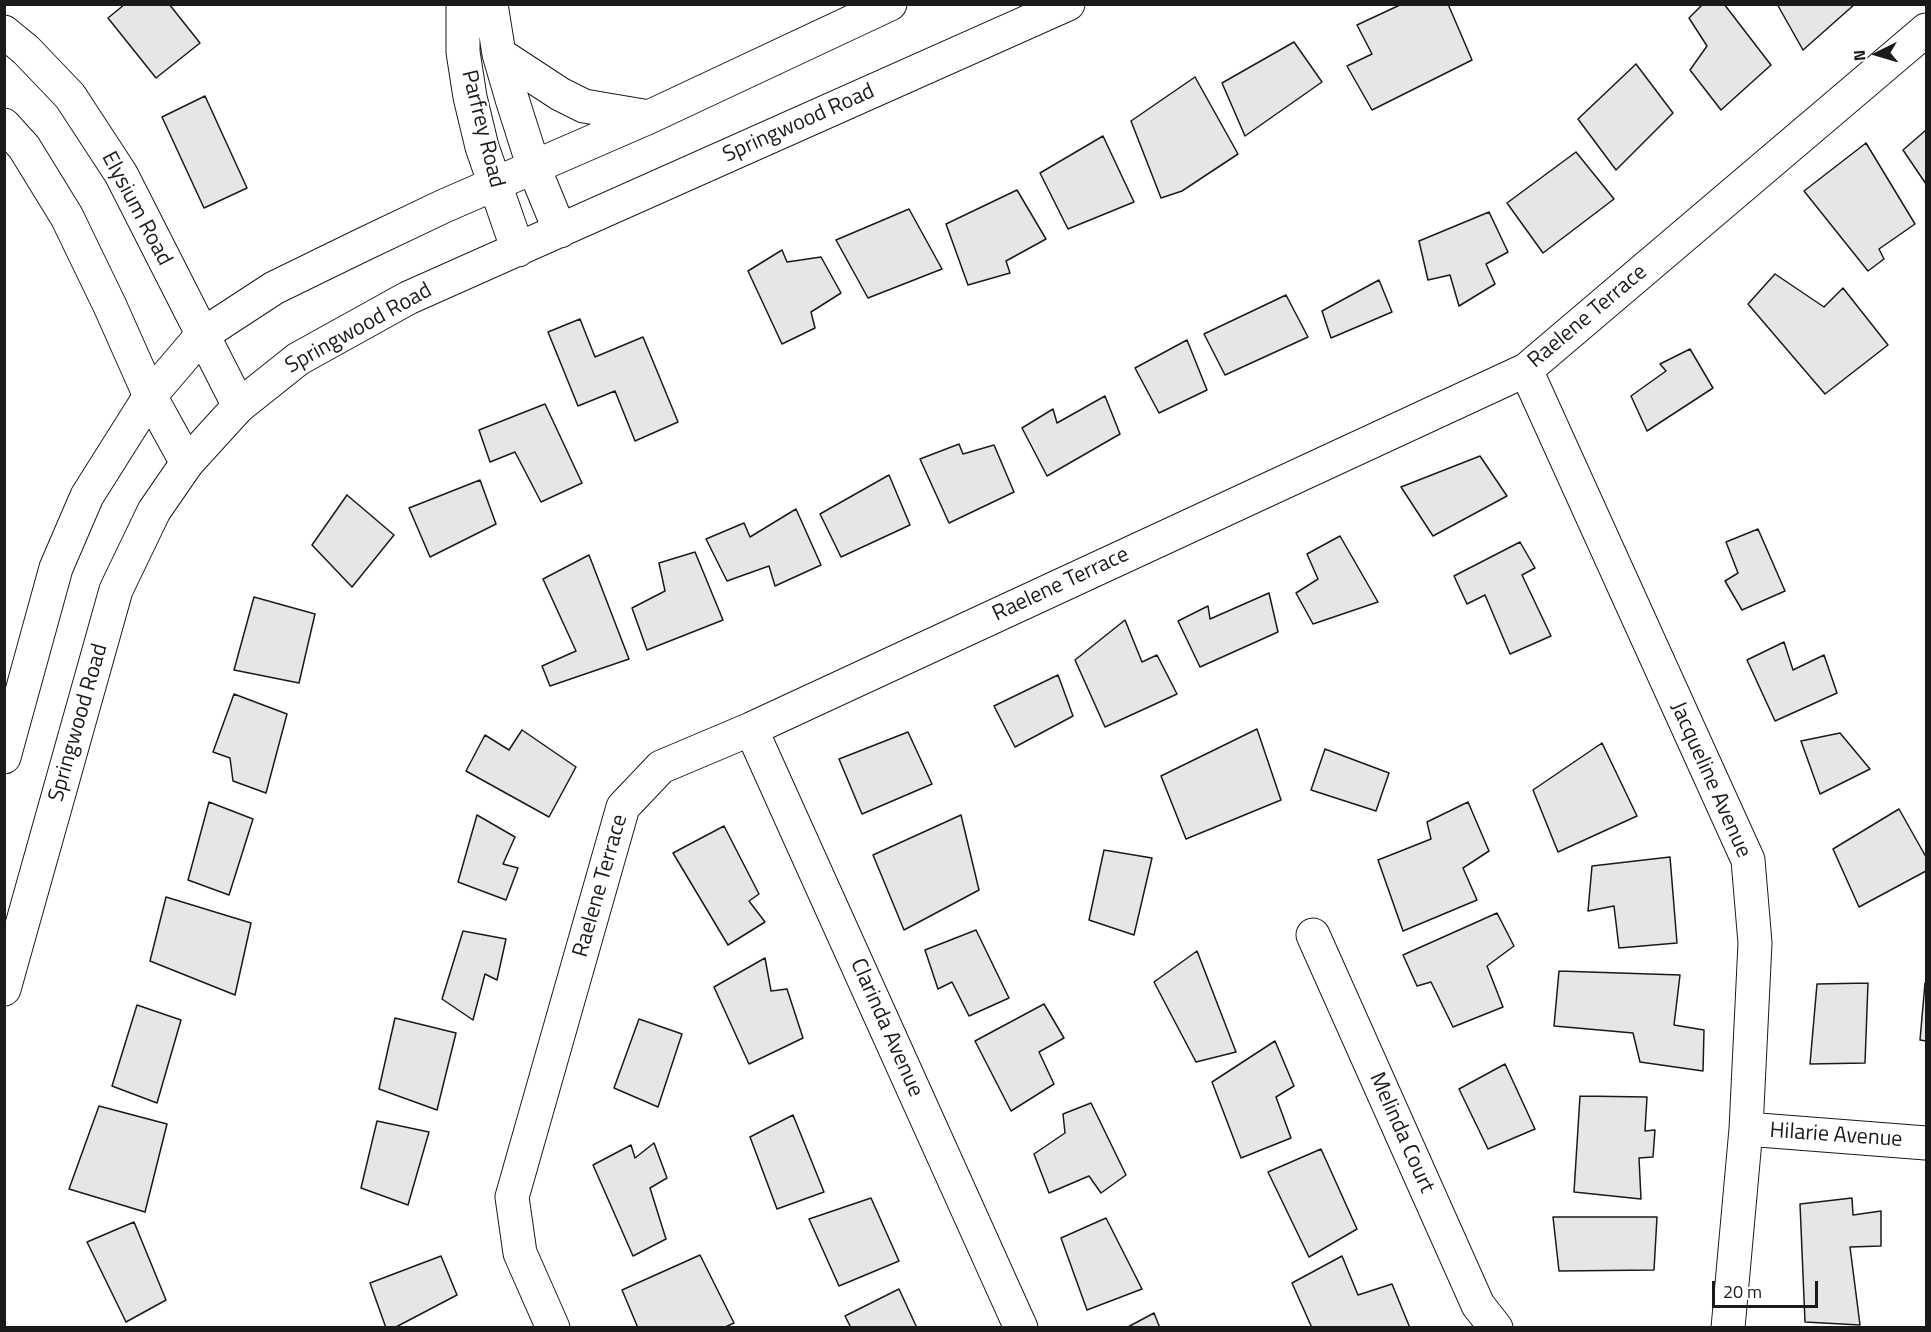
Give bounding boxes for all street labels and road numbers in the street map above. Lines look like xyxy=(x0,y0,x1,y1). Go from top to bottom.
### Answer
street label: Parfrey Road xyxy=(455,67,509,191)
street label: Springwood Road xyxy=(719,79,879,169)
street label: Elysium Road xyxy=(95,147,177,271)
street label: Raelene Terrace xyxy=(1523,260,1653,374)
street label: Springwood Road xyxy=(281,278,437,380)
street label: Raelene Terrace xyxy=(989,542,1133,628)
street label: Springwood Road xyxy=(44,641,114,805)
street label: Jacqueline Avenue xyxy=(1664,698,1756,862)
street label: Raelene Terrace xyxy=(568,812,634,960)
street label: Clarinda Avenue xyxy=(844,955,928,1101)
street label: Melinda Court xyxy=(1363,1069,1439,1197)
street label: Hilarie Avenue xyxy=(1769,1118,1903,1154)

